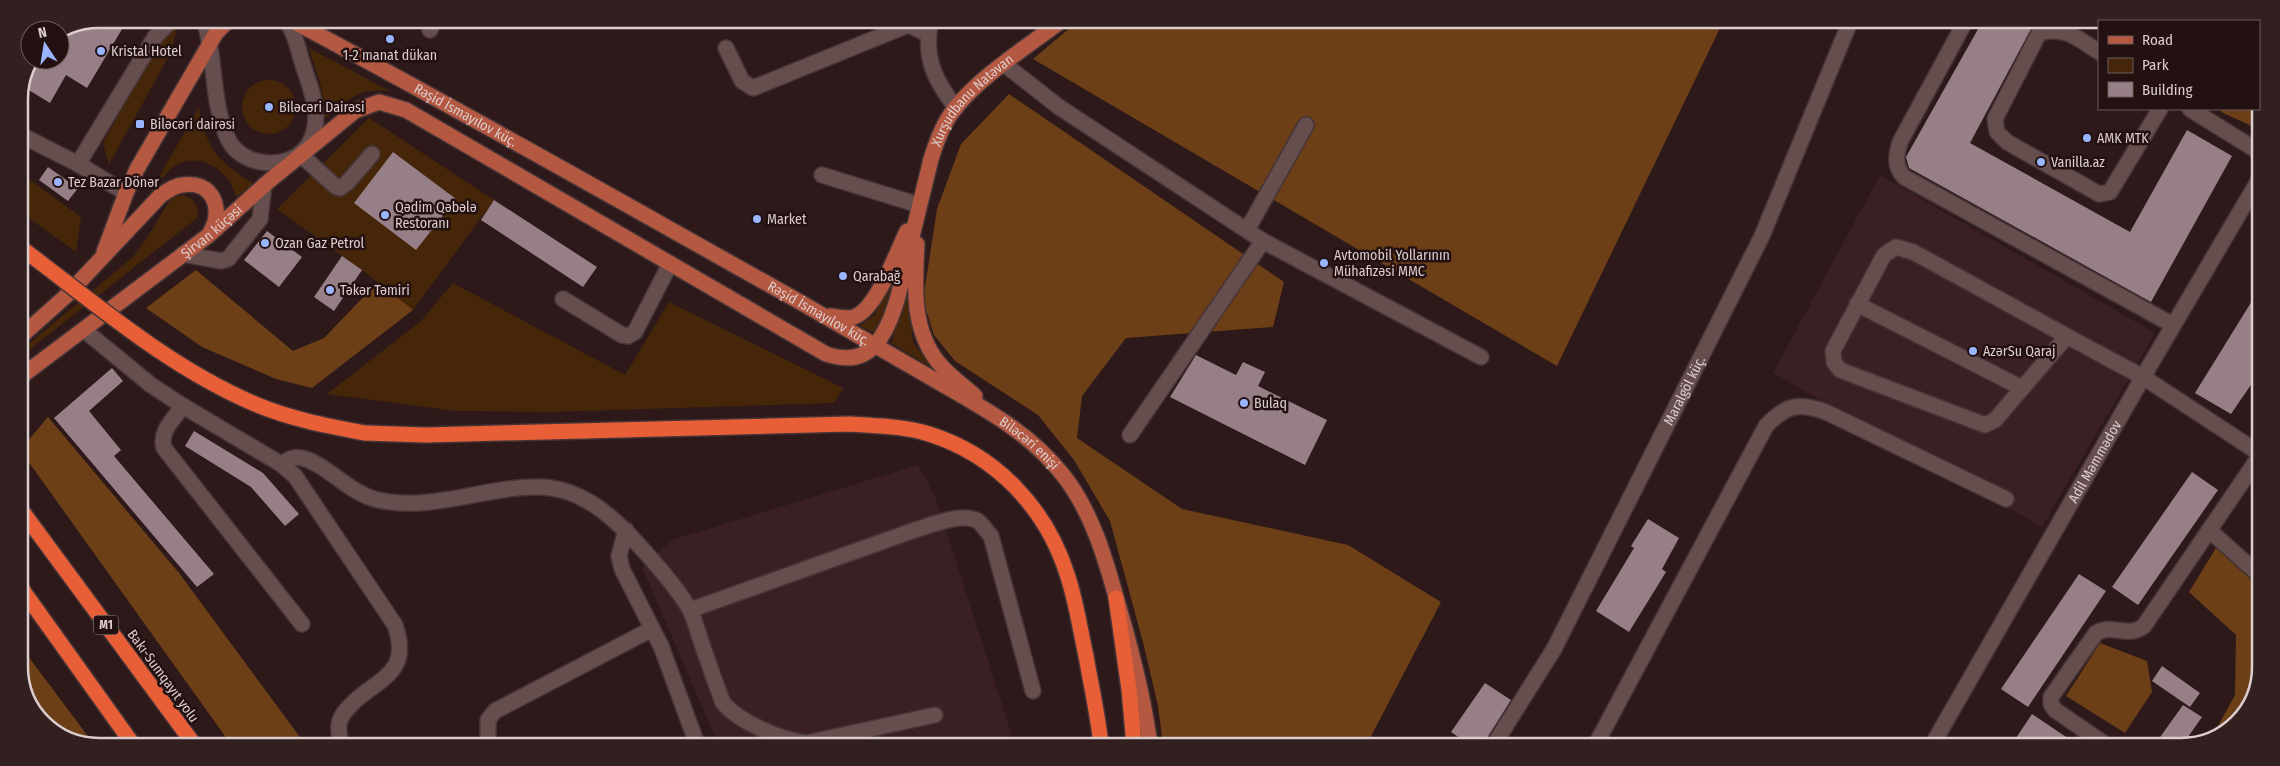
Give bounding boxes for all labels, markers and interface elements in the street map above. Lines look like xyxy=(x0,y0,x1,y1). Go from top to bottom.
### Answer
north arrow xyxy=(20,20,70,70)
legend xyxy=(2098,20,2260,110)
text: N xyxy=(37,24,48,42)
text: Road xyxy=(2142,31,2173,49)
marker: 1-2 manat dükan xyxy=(384,33,396,45)
place label: Kristal Hotel xyxy=(111,43,182,60)
marker: Kristal Hotel xyxy=(95,45,107,57)
place label: 1-2 manat dükan xyxy=(343,47,437,64)
street label: Xurşudbanu Natəvan xyxy=(927,50,1017,149)
text: Park xyxy=(2142,56,2169,74)
street label: Rəşid İsmayılov küç. xyxy=(411,80,520,150)
text: Building xyxy=(2142,81,2193,99)
place label: Biləcəri Dairəsi xyxy=(279,99,365,116)
marker: Biləcəri Dairəsi xyxy=(263,101,275,113)
place label: Biləcəri dairəsi xyxy=(150,116,235,133)
marker: Biləcəri dairəsi xyxy=(134,118,146,130)
place label: AMK MTK xyxy=(2097,130,2149,147)
marker: AMK MTK xyxy=(2081,132,2093,144)
place label: Vanilla.az xyxy=(2051,154,2105,171)
marker: Vanilla.az xyxy=(2035,156,2047,168)
place label: Tez Bazar Dönər xyxy=(68,174,159,191)
marker: Tez Bazar Dönər xyxy=(52,176,64,188)
place label: Qədim Qəbələ Restoranı xyxy=(395,199,477,232)
street label: Şirvan küçəsi xyxy=(177,201,246,262)
marker: Qədim Qəbələ Restoranı xyxy=(379,209,391,221)
place label: Market xyxy=(767,211,807,228)
marker: Market xyxy=(751,213,763,225)
place label: Ozan Gaz Petrol xyxy=(275,235,364,252)
marker: Ozan Gaz Petrol xyxy=(259,237,271,249)
place label: Avtomobil Yollarının Mühafizəsi MMC xyxy=(1334,247,1450,280)
marker: Avtomobil Yollarının Mühafizəsi MMC xyxy=(1318,257,1330,269)
place label: Qarabağ xyxy=(853,268,901,285)
marker: Qarabağ xyxy=(837,270,849,282)
street label: Rəşid İsmayılov küç. xyxy=(765,277,873,349)
place label: Təkər Təmiri xyxy=(340,282,410,299)
marker: Təkər Təmiri xyxy=(324,284,336,296)
place label: AzərSu Qaraj xyxy=(1983,343,2055,360)
marker: AzərSu Qaraj xyxy=(1967,345,1979,357)
street label: Maralgöl küç. xyxy=(1660,353,1709,428)
place label: Bulaq xyxy=(1254,395,1287,412)
marker: Bulaq xyxy=(1238,397,1250,409)
street label: Biləcəri enişi xyxy=(996,413,1063,473)
street label: Adil Məmmədov xyxy=(2064,417,2125,506)
road number: M1 xyxy=(94,616,118,634)
street label: Bakı-Sumqayıt yolu xyxy=(124,626,202,726)

